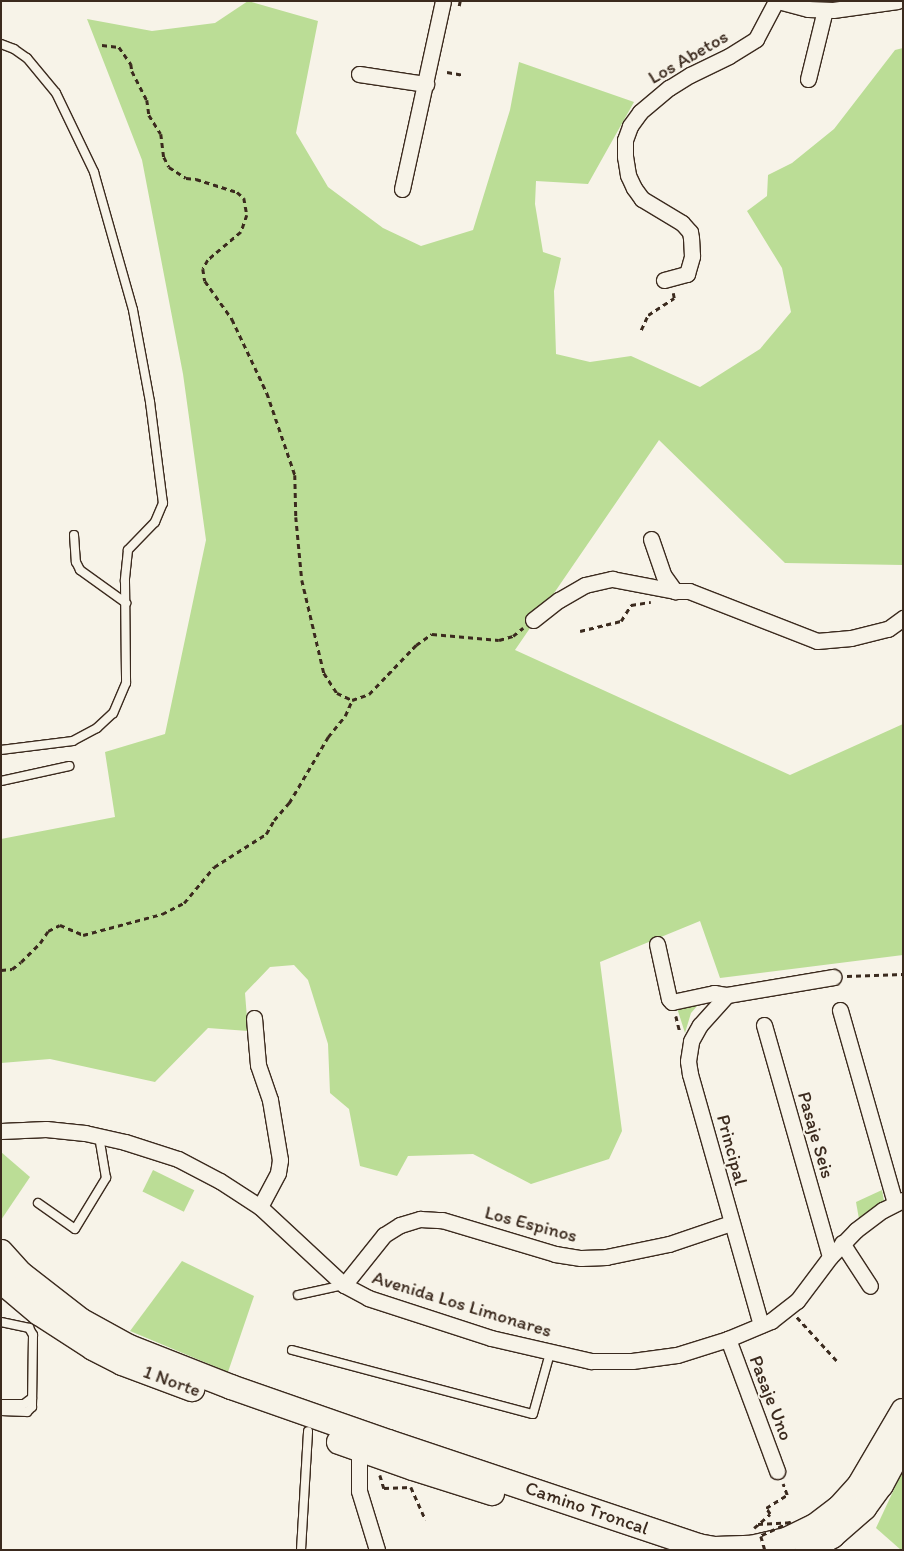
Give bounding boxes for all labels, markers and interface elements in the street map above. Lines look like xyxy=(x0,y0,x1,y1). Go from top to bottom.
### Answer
street label: Los Abetos xyxy=(644,25,732,89)
street label: Pasaje Seis xyxy=(793,1089,839,1181)
street label: Principal xyxy=(712,1112,752,1188)
street label: Los Espinos xyxy=(483,1201,579,1247)
street label: Avenida Los Limonares xyxy=(370,1266,554,1342)
street label: Pasaje Uno xyxy=(744,1352,798,1444)
street label: 1 Norte xyxy=(140,1360,204,1402)
street label: Camino Troncal xyxy=(523,1476,651,1540)

